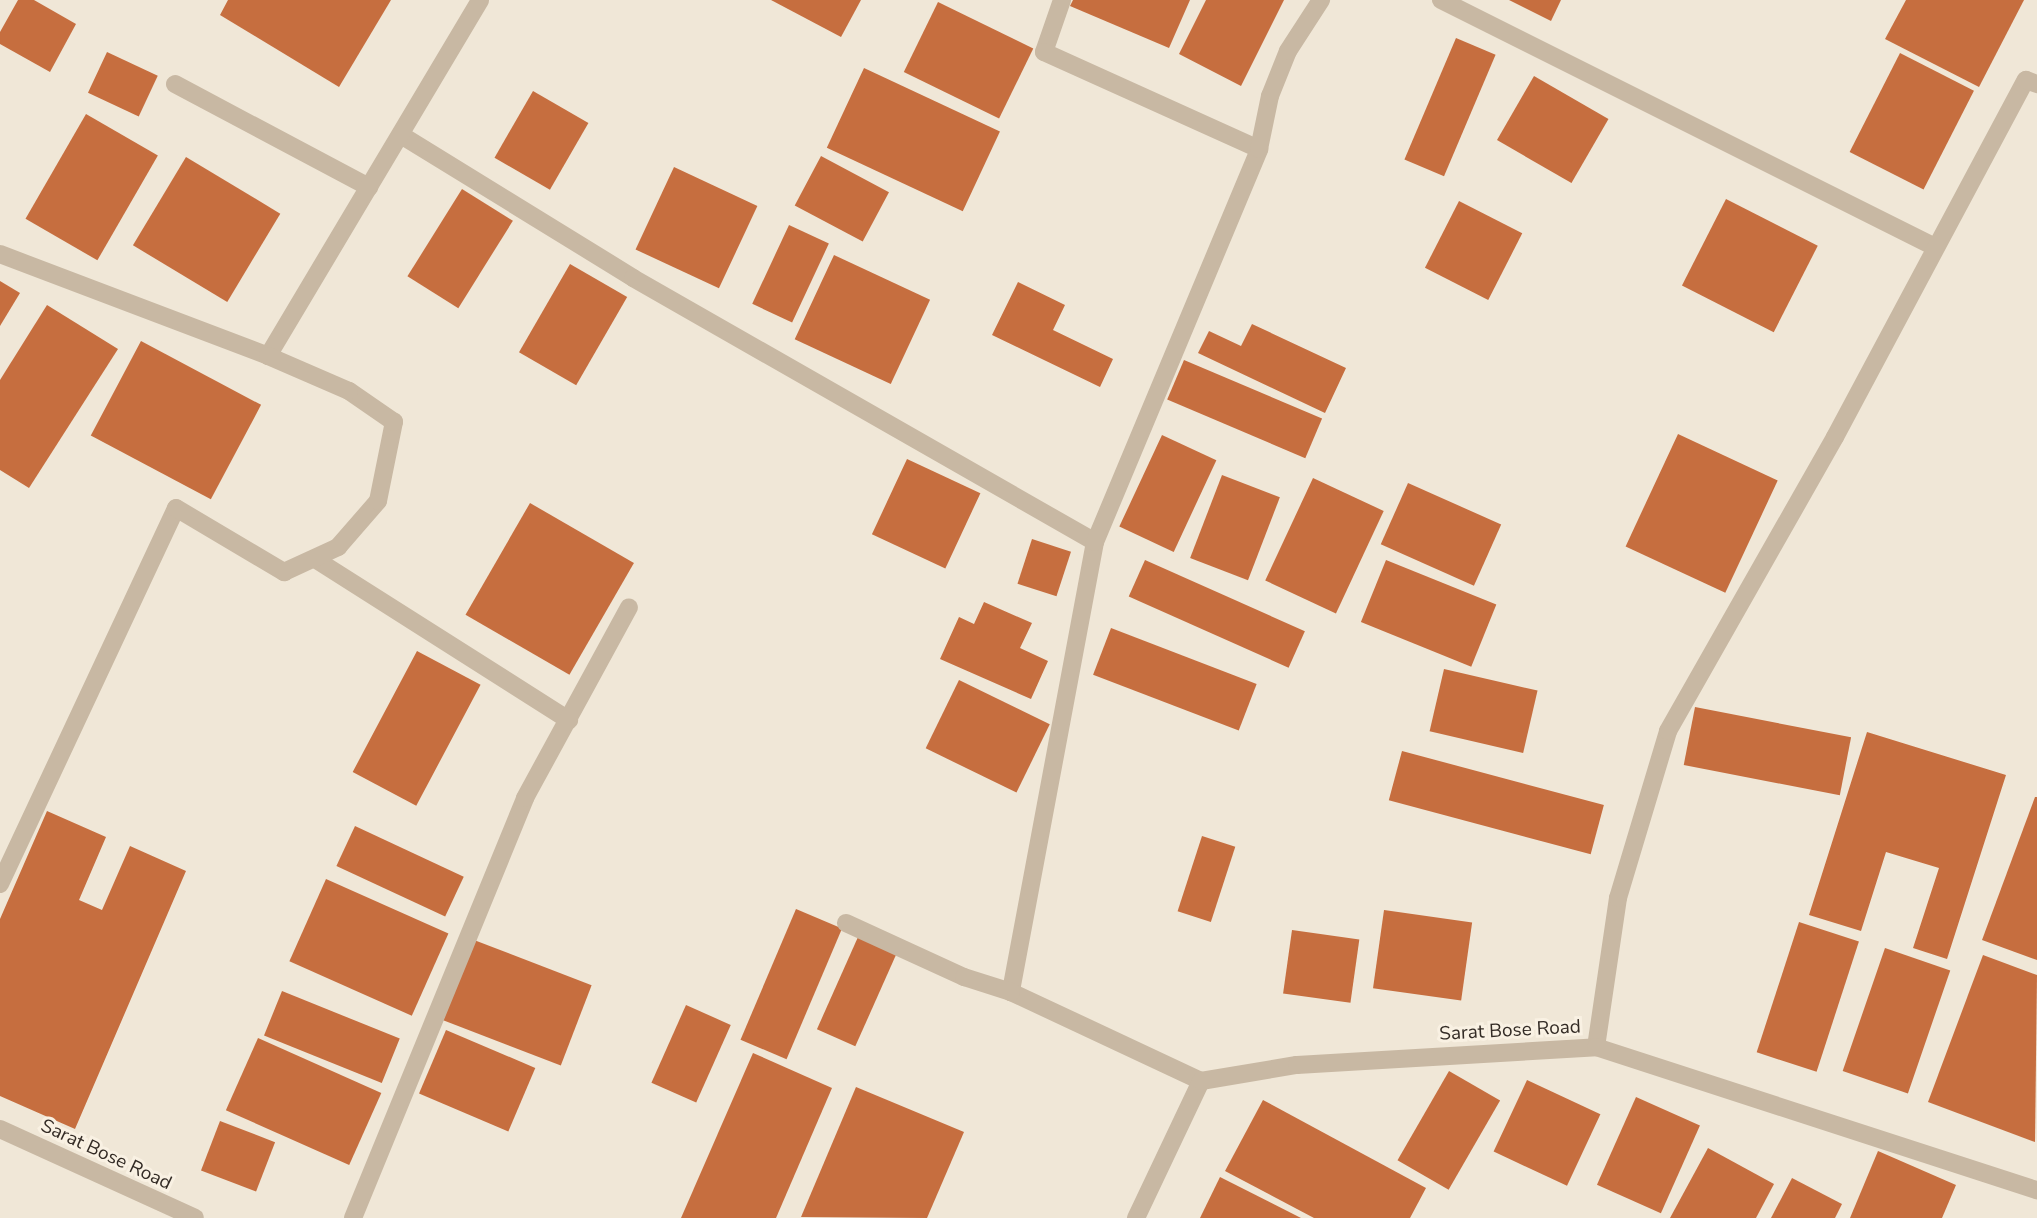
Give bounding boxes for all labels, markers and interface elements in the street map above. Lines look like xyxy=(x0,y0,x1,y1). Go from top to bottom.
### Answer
street label: Sarat Bose Road xyxy=(1439,1016,1581,1046)
street label: Sarat Bose Road xyxy=(37,1115,175,1195)

